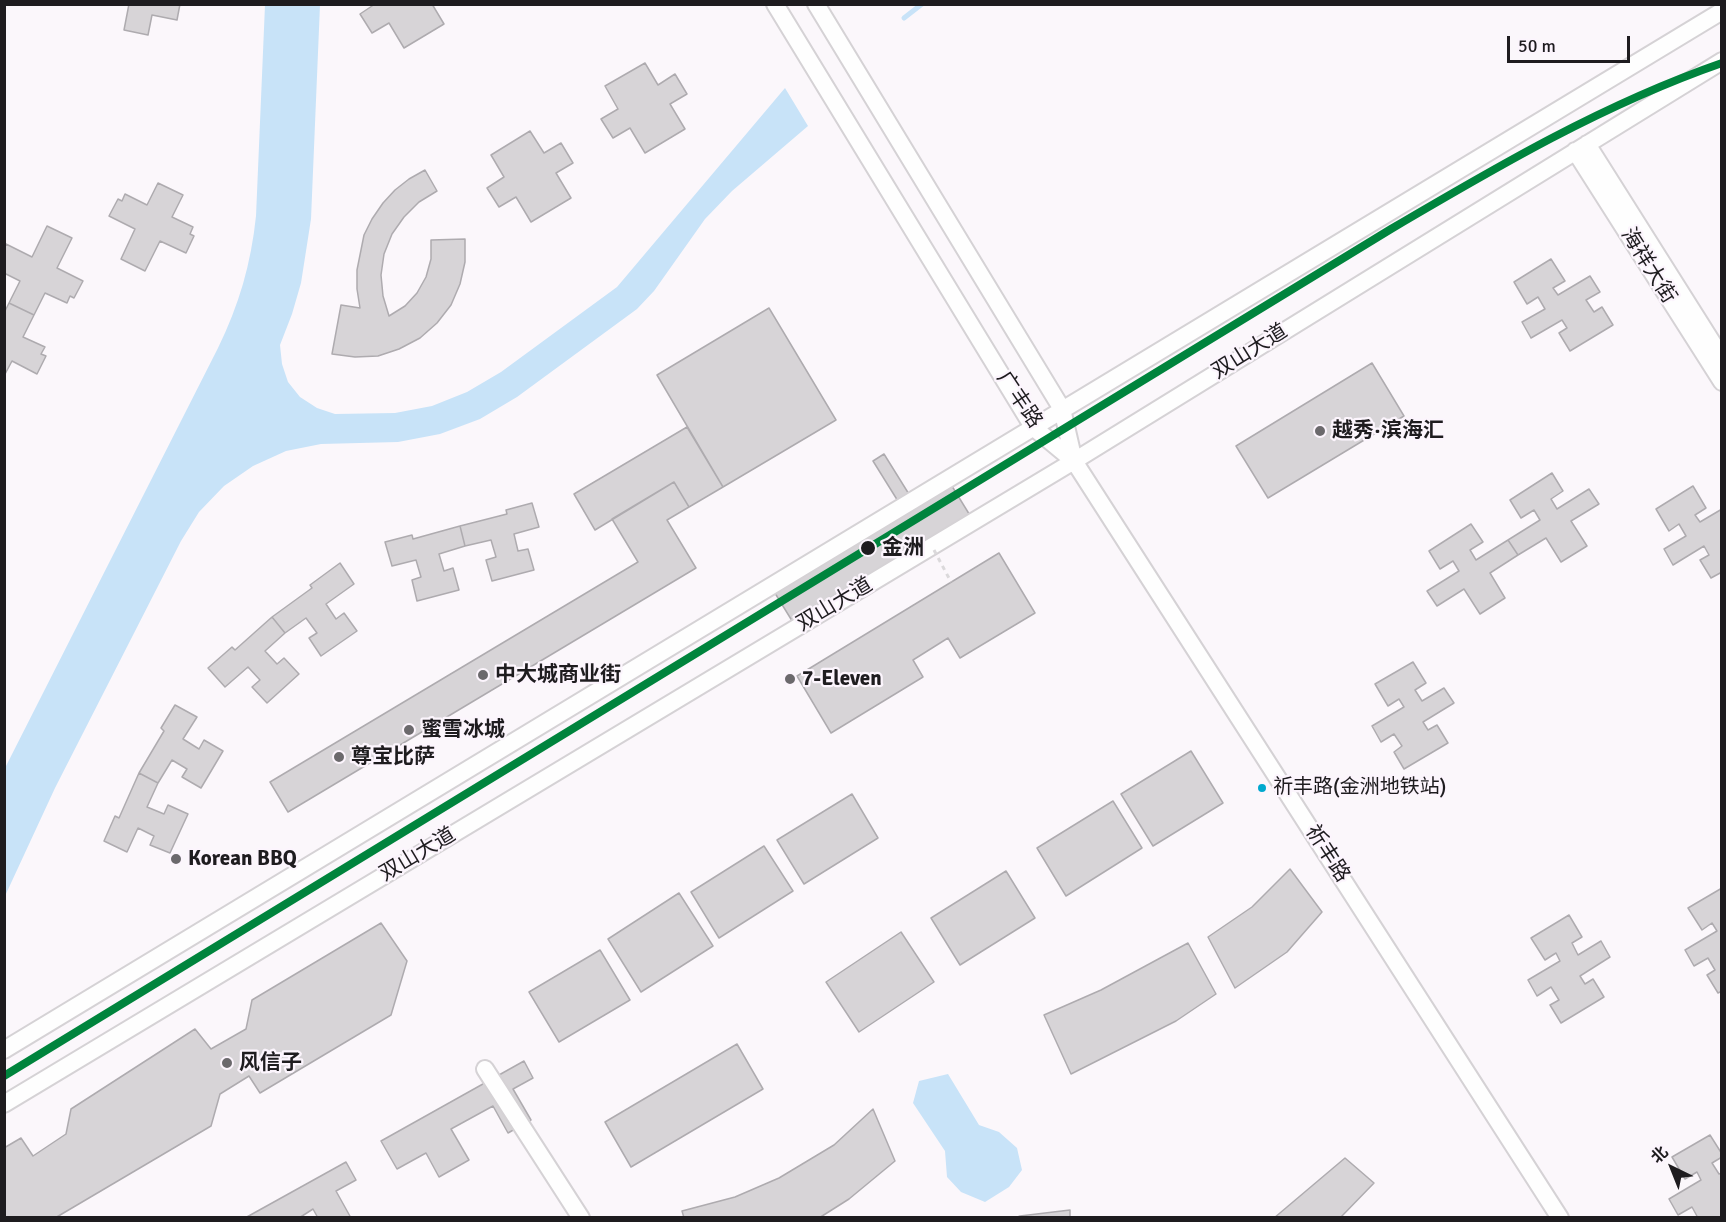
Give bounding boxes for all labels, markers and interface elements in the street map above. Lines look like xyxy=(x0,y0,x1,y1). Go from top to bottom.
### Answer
scale bar xyxy=(1510,24,1633,62)
text: 50 m xyxy=(1518,35,1556,57)
street label: 海祥大街 xyxy=(1615,224,1681,308)
street label: 双山大道 xyxy=(1208,319,1292,385)
street label: 广丰路 xyxy=(991,367,1047,433)
place label: 越秀·滨海汇 xyxy=(1332,418,1444,444)
marker: 越秀·滨海汇 xyxy=(1313,424,1327,438)
place label: 金洲 xyxy=(882,535,924,561)
marker: 金洲 xyxy=(859,539,877,557)
street label: 双山大道 xyxy=(793,573,877,637)
place label: 中大城商业街 xyxy=(495,662,621,688)
place label: 7-Eleven xyxy=(802,666,882,692)
marker: 中大城商业街 xyxy=(476,668,490,682)
marker: 7-Eleven xyxy=(783,672,797,686)
place label: 蜜雪冰城 xyxy=(421,717,505,743)
marker: 蜜雪冰城 xyxy=(402,723,416,737)
place label: 尊宝比萨 xyxy=(351,744,435,770)
marker: 尊宝比萨 xyxy=(332,750,346,764)
place label: 祈丰路(金洲地铁站) xyxy=(1273,776,1446,800)
marker: 祈丰路(金洲地铁站) xyxy=(1256,782,1268,794)
street label: 祈丰路 xyxy=(1299,821,1355,887)
street label: 双山大道 xyxy=(376,823,460,887)
place label: Korean BBQ xyxy=(188,846,297,872)
marker: Korean BBQ xyxy=(169,852,183,866)
place label: 风信子 xyxy=(239,1050,302,1076)
marker: 风信子 xyxy=(220,1056,234,1070)
north arrow xyxy=(1642,1138,1702,1198)
text: 北 xyxy=(1647,1142,1672,1168)

